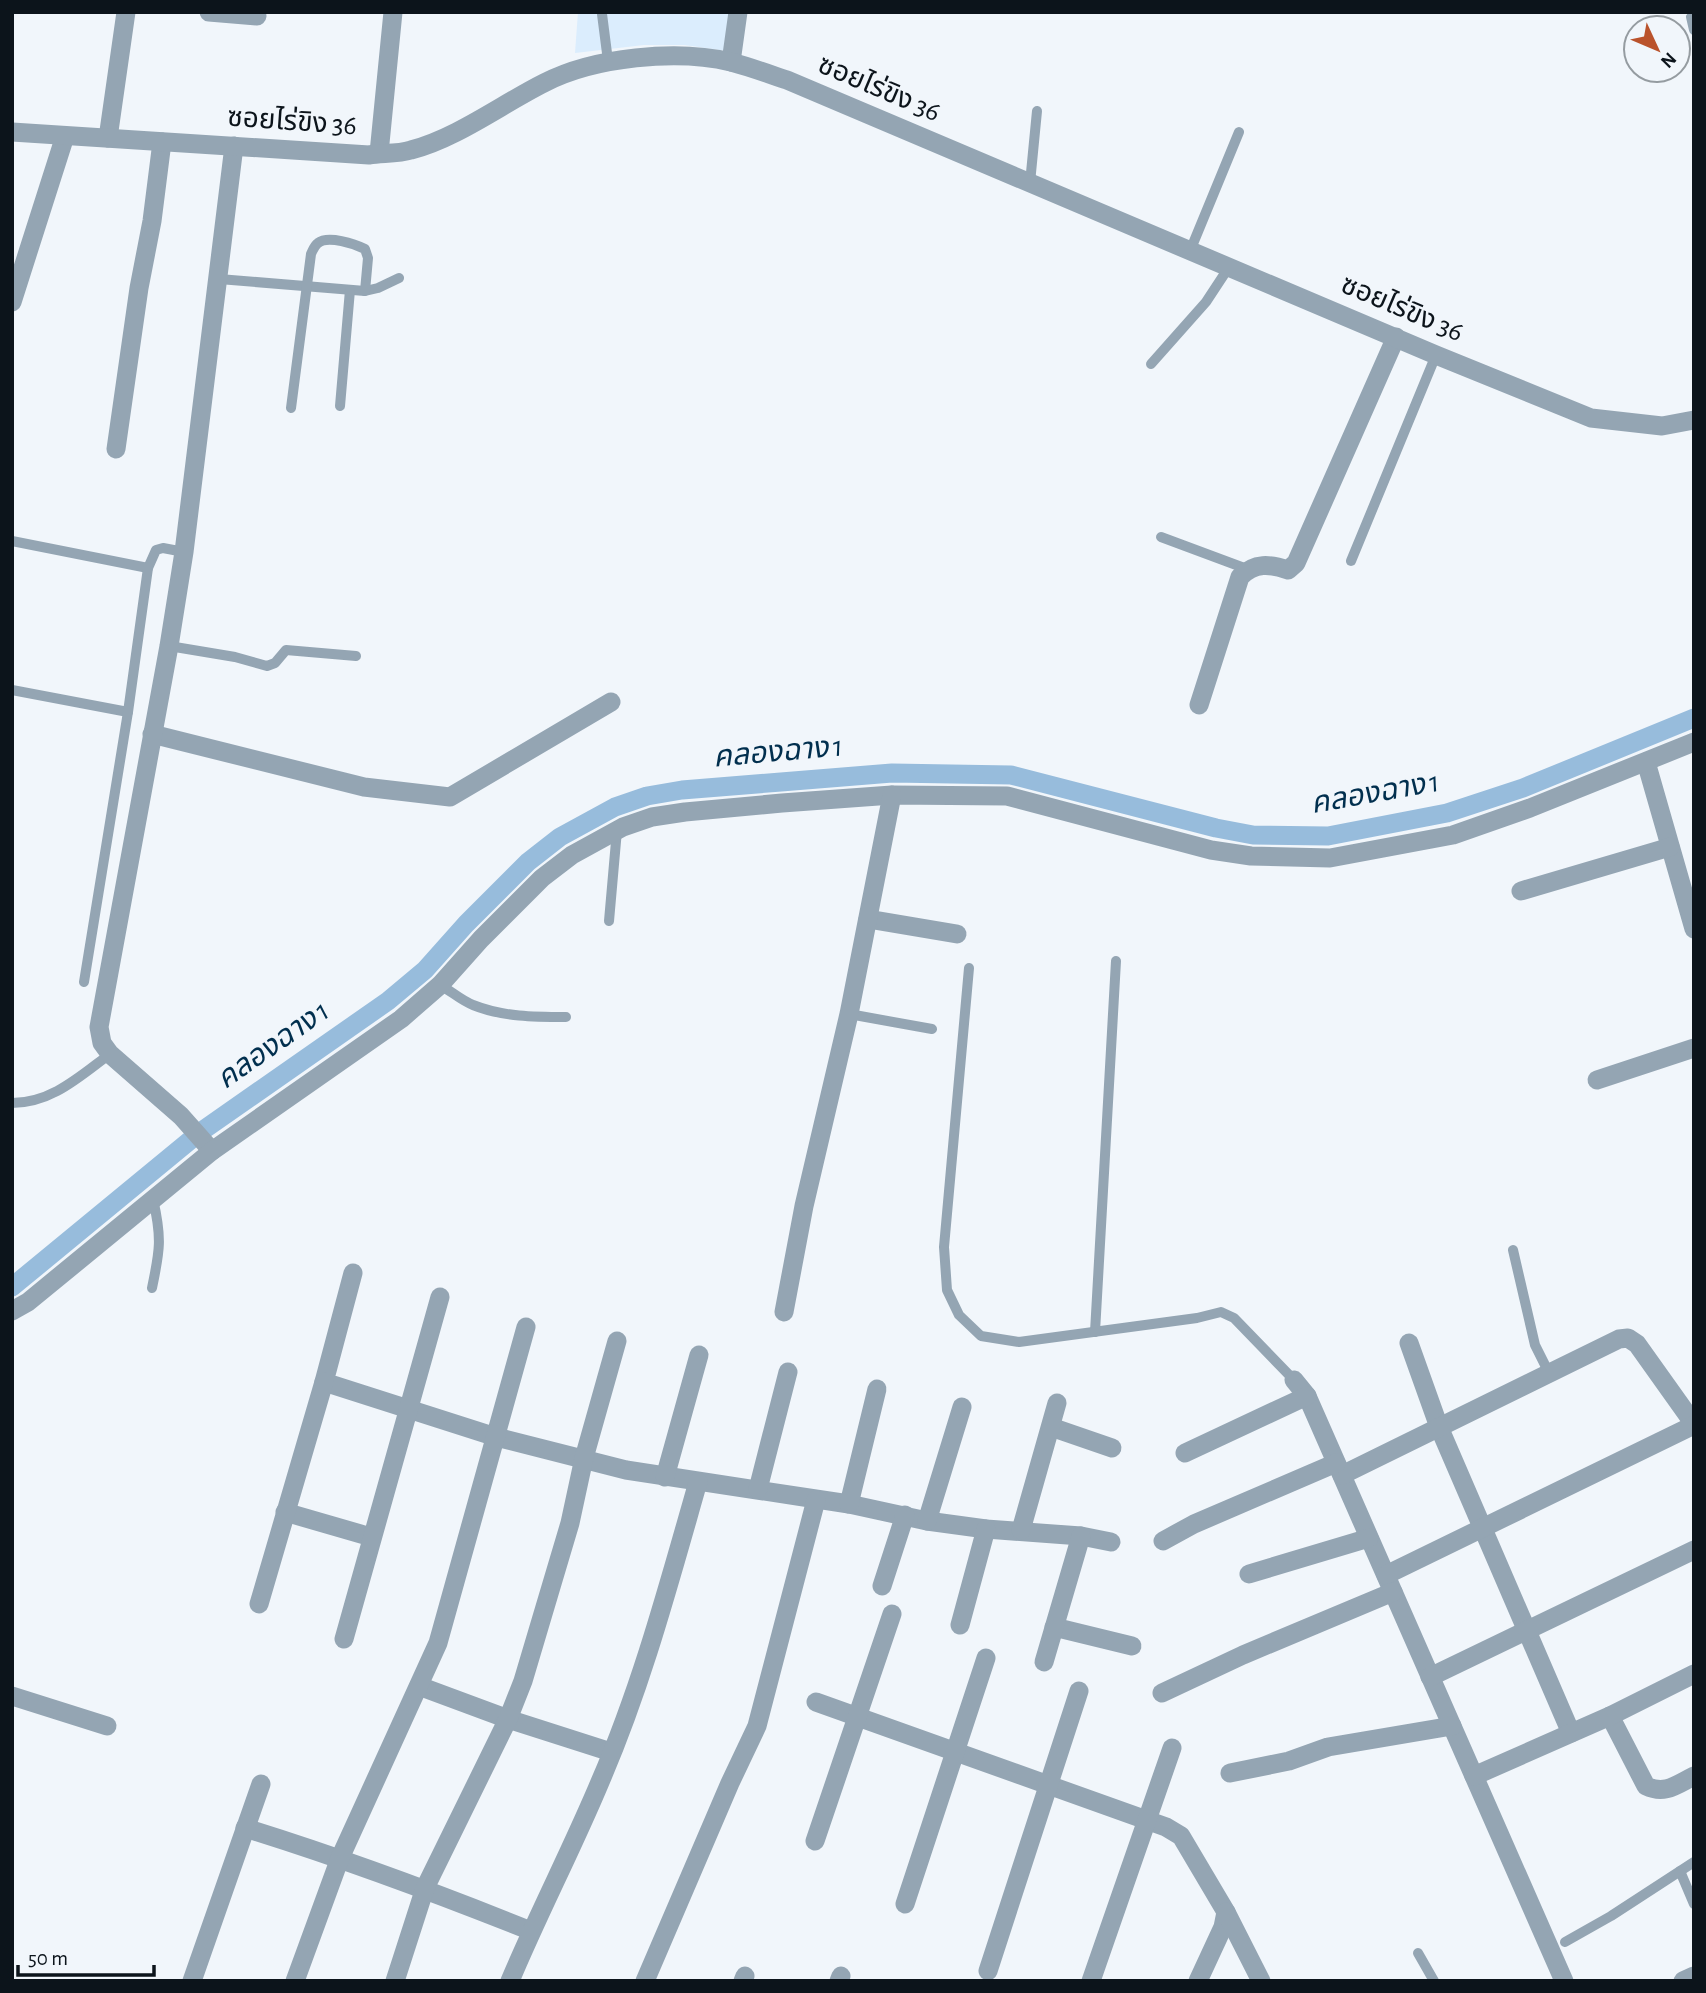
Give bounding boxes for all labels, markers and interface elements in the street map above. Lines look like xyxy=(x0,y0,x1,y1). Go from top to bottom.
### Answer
north arrow xyxy=(1622,14,1692,84)
street label: ซอยไร่ขิง 36 xyxy=(814,48,945,127)
text: N xyxy=(1657,48,1680,71)
street label: ซอยไร่ขิง 36 xyxy=(226,101,358,140)
street label: ซอยไร่ขิง 36 xyxy=(1337,268,1468,347)
water label: คลองฉาง 1 xyxy=(712,731,844,773)
water label: คลองฉาง 1 xyxy=(1308,767,1442,819)
water label: คลองฉาง 1 xyxy=(211,995,335,1095)
scale bar xyxy=(18,1934,154,1978)
text: 50 m xyxy=(28,1948,68,1969)

